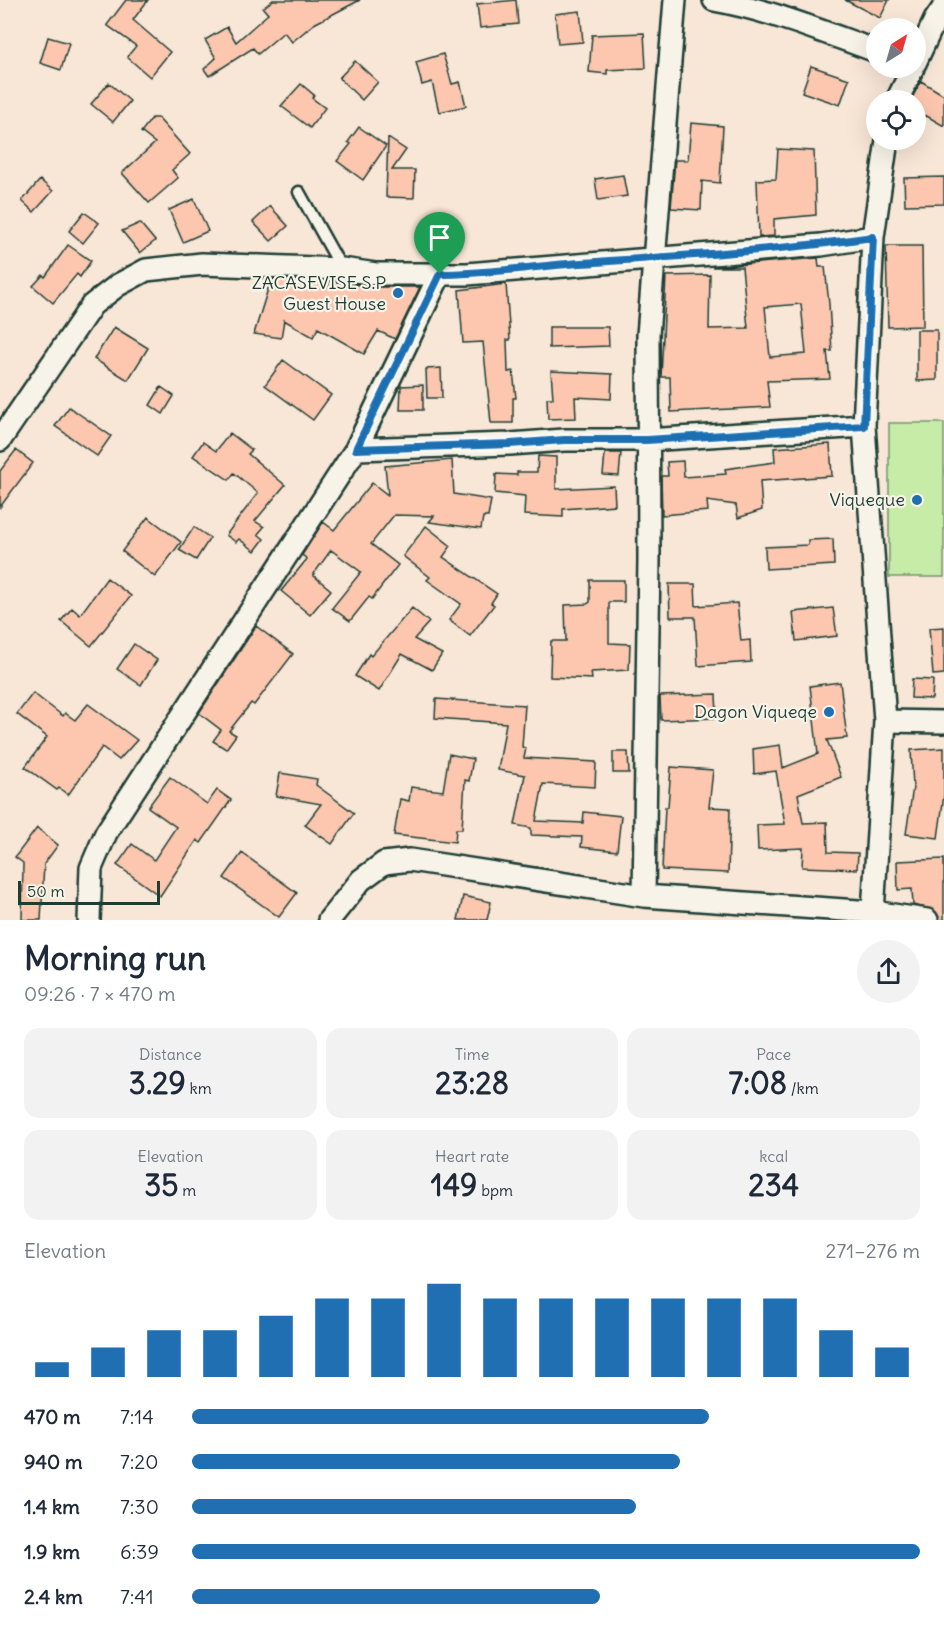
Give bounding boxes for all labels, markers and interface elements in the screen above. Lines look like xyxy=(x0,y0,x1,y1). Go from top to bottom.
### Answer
north arrow xyxy=(866,18,926,78)
map controls xyxy=(866,18,926,150)
button: locate xyxy=(866,90,926,150)
pin xyxy=(414,212,465,274)
icon: arrive xyxy=(423,221,456,254)
place label: ZACASEVISE S.P Guest House xyxy=(252,271,386,315)
marker: ZACASEVISE S.P Guest House xyxy=(391,286,405,300)
place label: Viqueque xyxy=(830,488,905,511)
marker: Viqueque xyxy=(910,493,924,507)
place label: Dagon Viqueqe xyxy=(694,700,817,723)
marker: Dagon Viqueqe xyxy=(822,705,836,719)
scale bar xyxy=(18,878,160,905)
text: 50 m xyxy=(27,881,65,901)
text: Morning run xyxy=(24,937,206,979)
button: share xyxy=(857,940,920,1003)
text: 09:26 · 7 × 470 m xyxy=(24,981,176,1006)
text: Distance xyxy=(139,1044,202,1064)
text: Time xyxy=(455,1044,489,1064)
text: Pace xyxy=(756,1044,791,1064)
text: 3.29 xyxy=(129,1064,186,1102)
text: 23:28 xyxy=(435,1064,509,1102)
text: 7:08 xyxy=(729,1064,787,1102)
text: km xyxy=(186,1078,212,1098)
text: /km xyxy=(787,1078,819,1098)
text: Elevation xyxy=(137,1146,203,1166)
text: Heart rate xyxy=(435,1146,509,1166)
text: kcal xyxy=(759,1146,788,1166)
text: 35 xyxy=(144,1166,179,1204)
text: 149 xyxy=(431,1166,477,1204)
text: 234 xyxy=(748,1166,799,1204)
text: m xyxy=(179,1180,196,1200)
text: bpm xyxy=(477,1180,513,1200)
text: Elevation xyxy=(24,1238,106,1263)
text: 271–276 m xyxy=(826,1238,920,1263)
text: 470 m xyxy=(24,1404,81,1429)
text: 7:14 xyxy=(120,1404,154,1429)
text: 940 m xyxy=(24,1449,83,1474)
text: 7:20 xyxy=(120,1449,158,1474)
text: 1.4 km xyxy=(24,1494,80,1519)
text: 7:30 xyxy=(120,1494,159,1519)
text: 1.9 km xyxy=(24,1539,80,1564)
text: 6:39 xyxy=(120,1539,159,1564)
text: 2.4 km xyxy=(24,1584,83,1609)
text: 7:41 xyxy=(120,1584,154,1609)

